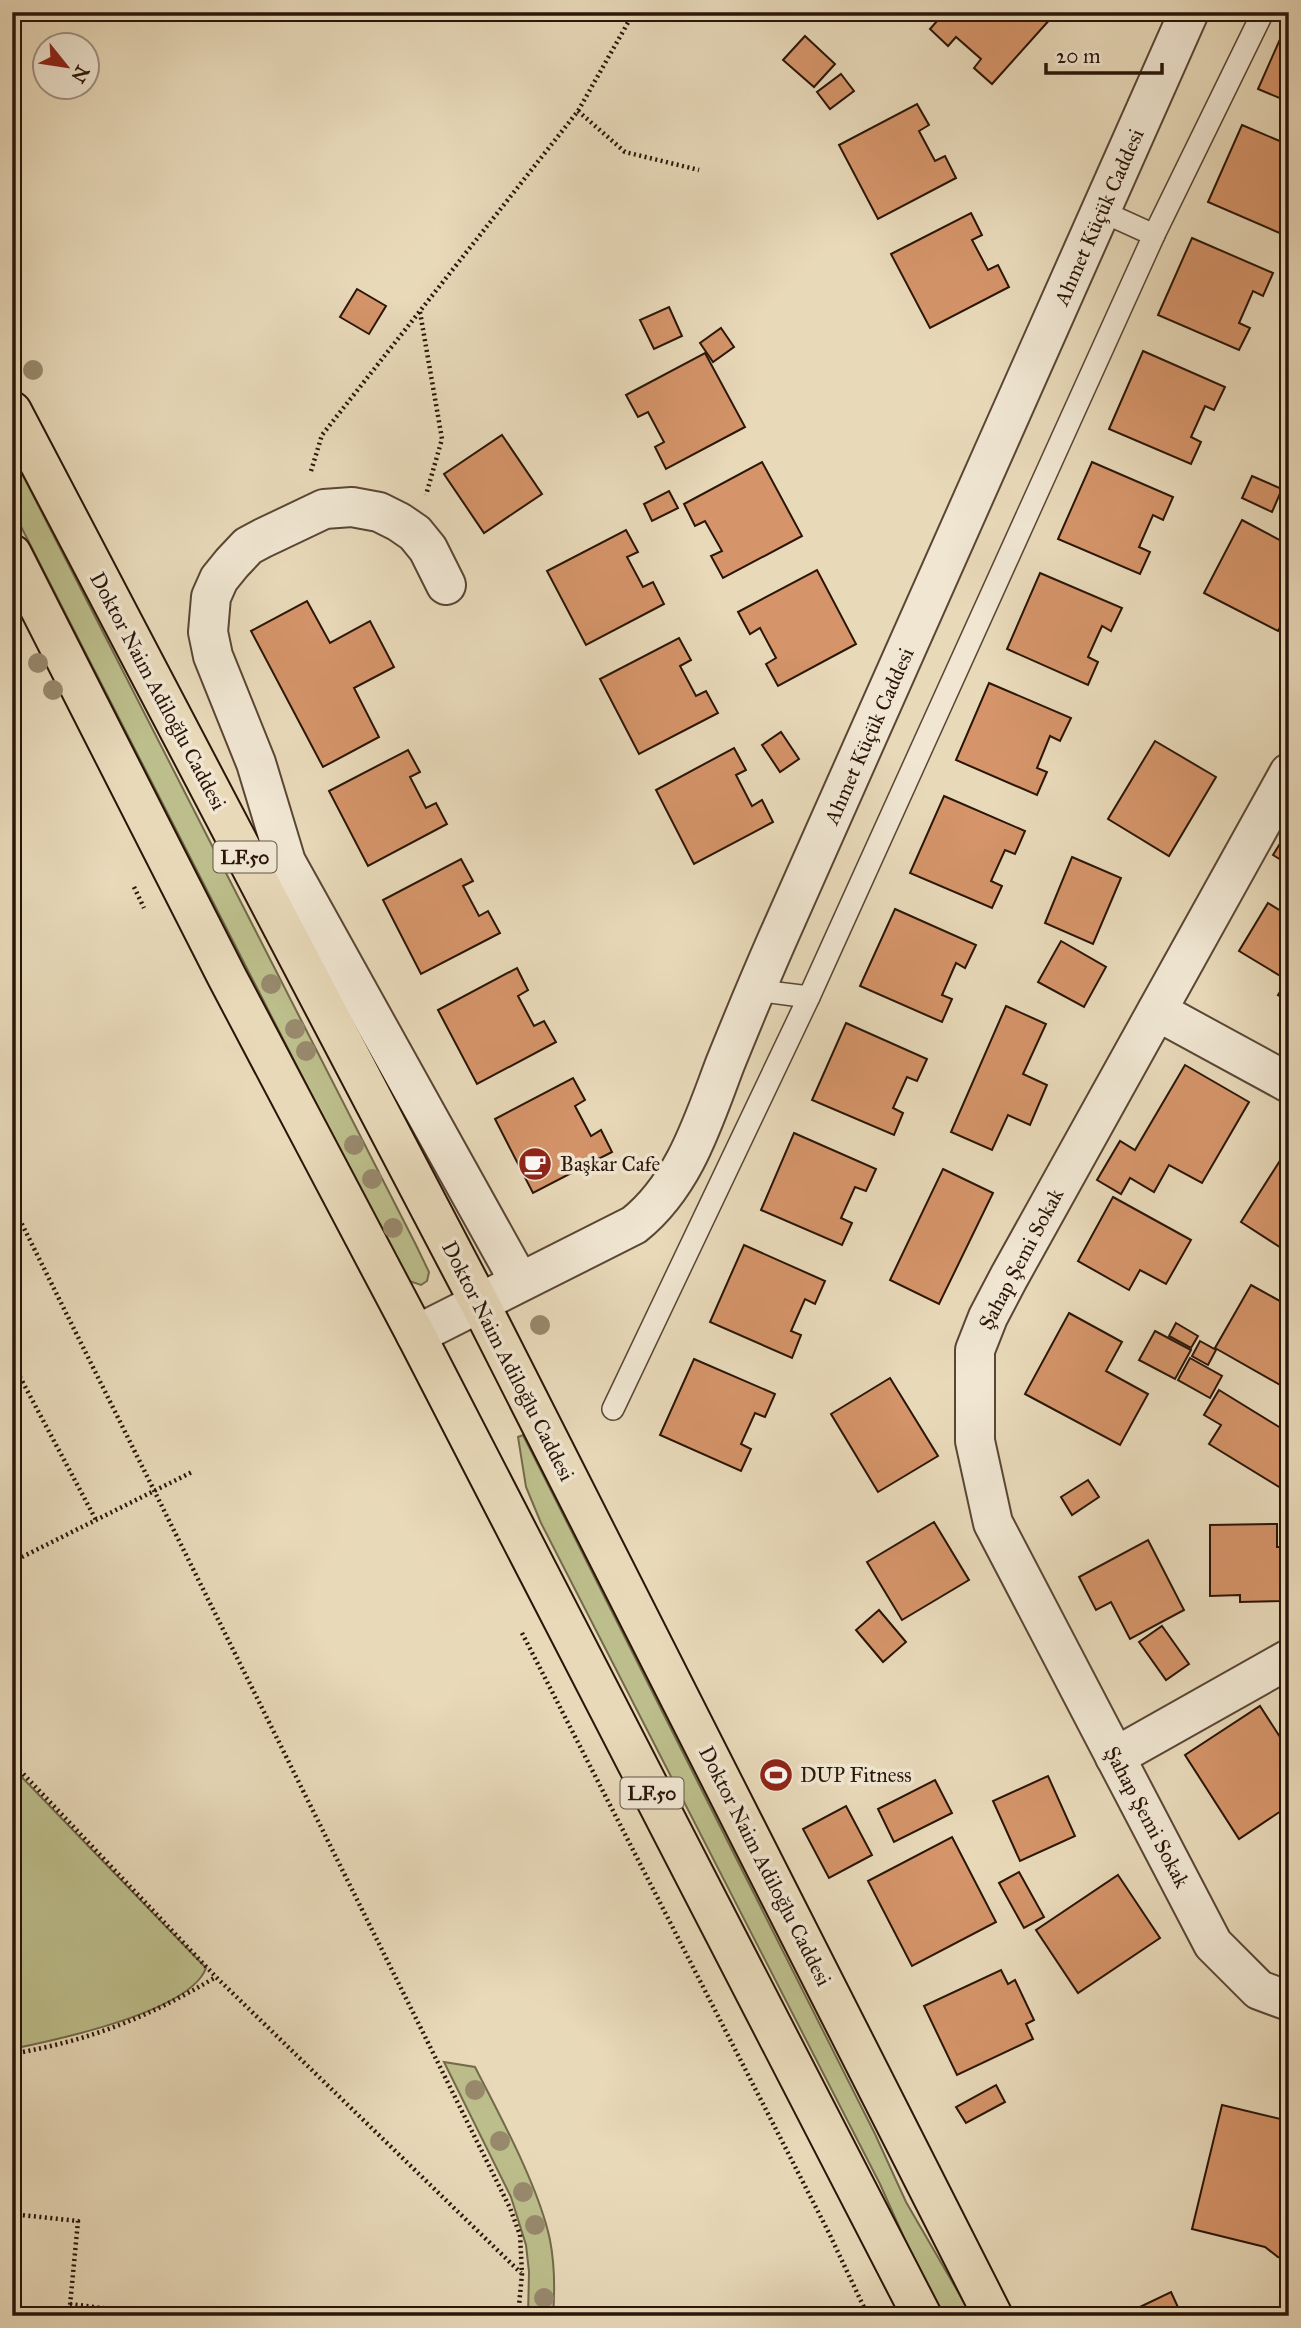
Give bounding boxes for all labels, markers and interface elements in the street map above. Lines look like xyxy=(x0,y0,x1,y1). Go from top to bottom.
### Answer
north arrow xyxy=(32,32,102,102)
scale bar xyxy=(1046,32,1161,76)
text: 20 m xyxy=(1056,43,1101,69)
text: N xyxy=(66,62,94,87)
street label: Ahmet Küçük Caddesi xyxy=(1048,124,1150,310)
street label: Doktor Naim Adiloğlu Caddesi xyxy=(84,568,232,815)
street label: Ahmet Küçük Caddesi xyxy=(818,643,920,829)
road number: LF.50 xyxy=(214,842,276,872)
cafe icon: Başkar Cafe xyxy=(516,1145,554,1183)
place label: Başkar Cafe xyxy=(560,1151,661,1177)
street label: Şahap Şemi Sokak xyxy=(973,1184,1069,1334)
street label: Doktor Naim Adiloğlu Caddesi xyxy=(436,1237,580,1485)
street label: Doktor Naim Adiloğlu Caddesi xyxy=(693,1742,837,1990)
street label: Şahap Şemi Sokak xyxy=(1099,1742,1195,1892)
sports icon: DUP Fitness xyxy=(757,1756,795,1794)
place label: DUP Fitness xyxy=(800,1762,912,1788)
road number: LF.50 xyxy=(620,1778,684,1809)

